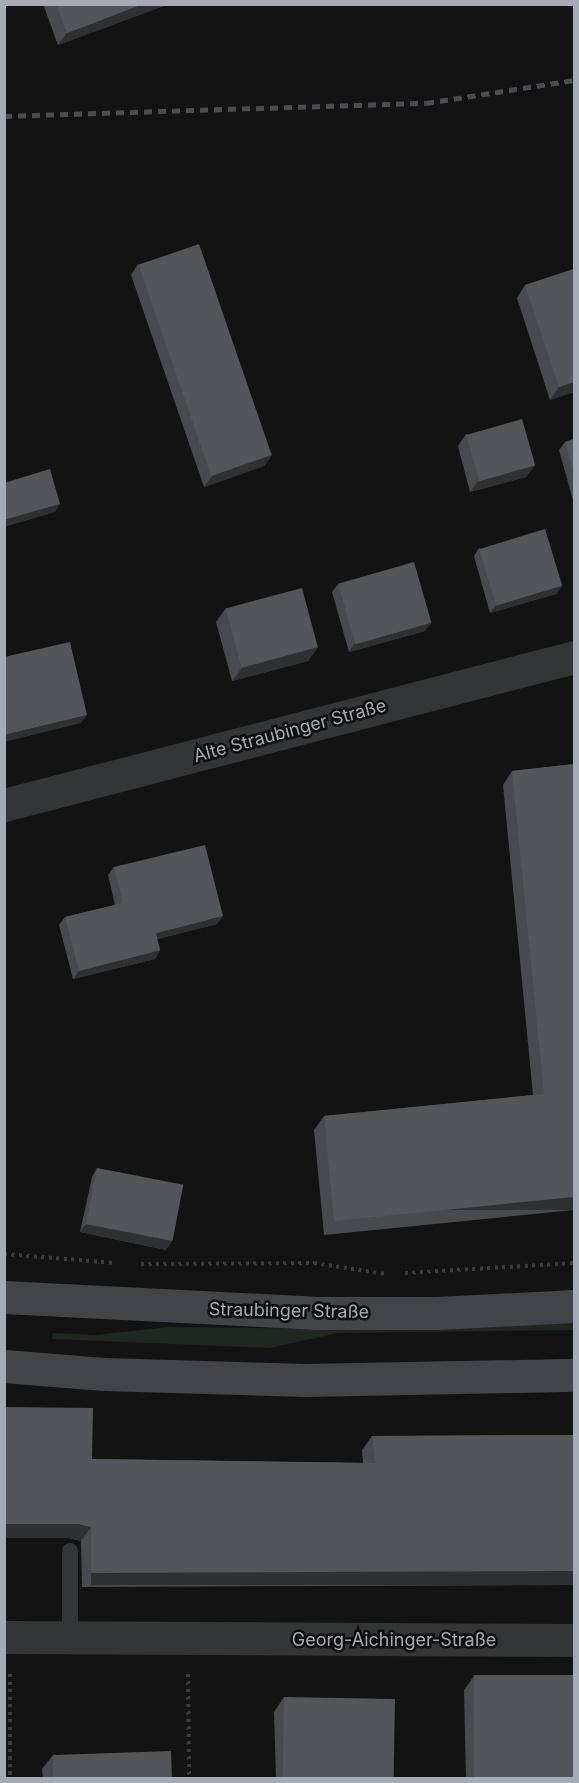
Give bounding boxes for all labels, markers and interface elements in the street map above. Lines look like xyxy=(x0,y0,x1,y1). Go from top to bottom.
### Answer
street label: Alte Straubinger Straße xyxy=(191,695,389,767)
street label: Straubinger Straße xyxy=(209,1299,369,1323)
street label: Georg-Aichinger-Straße xyxy=(292,1629,496,1651)

